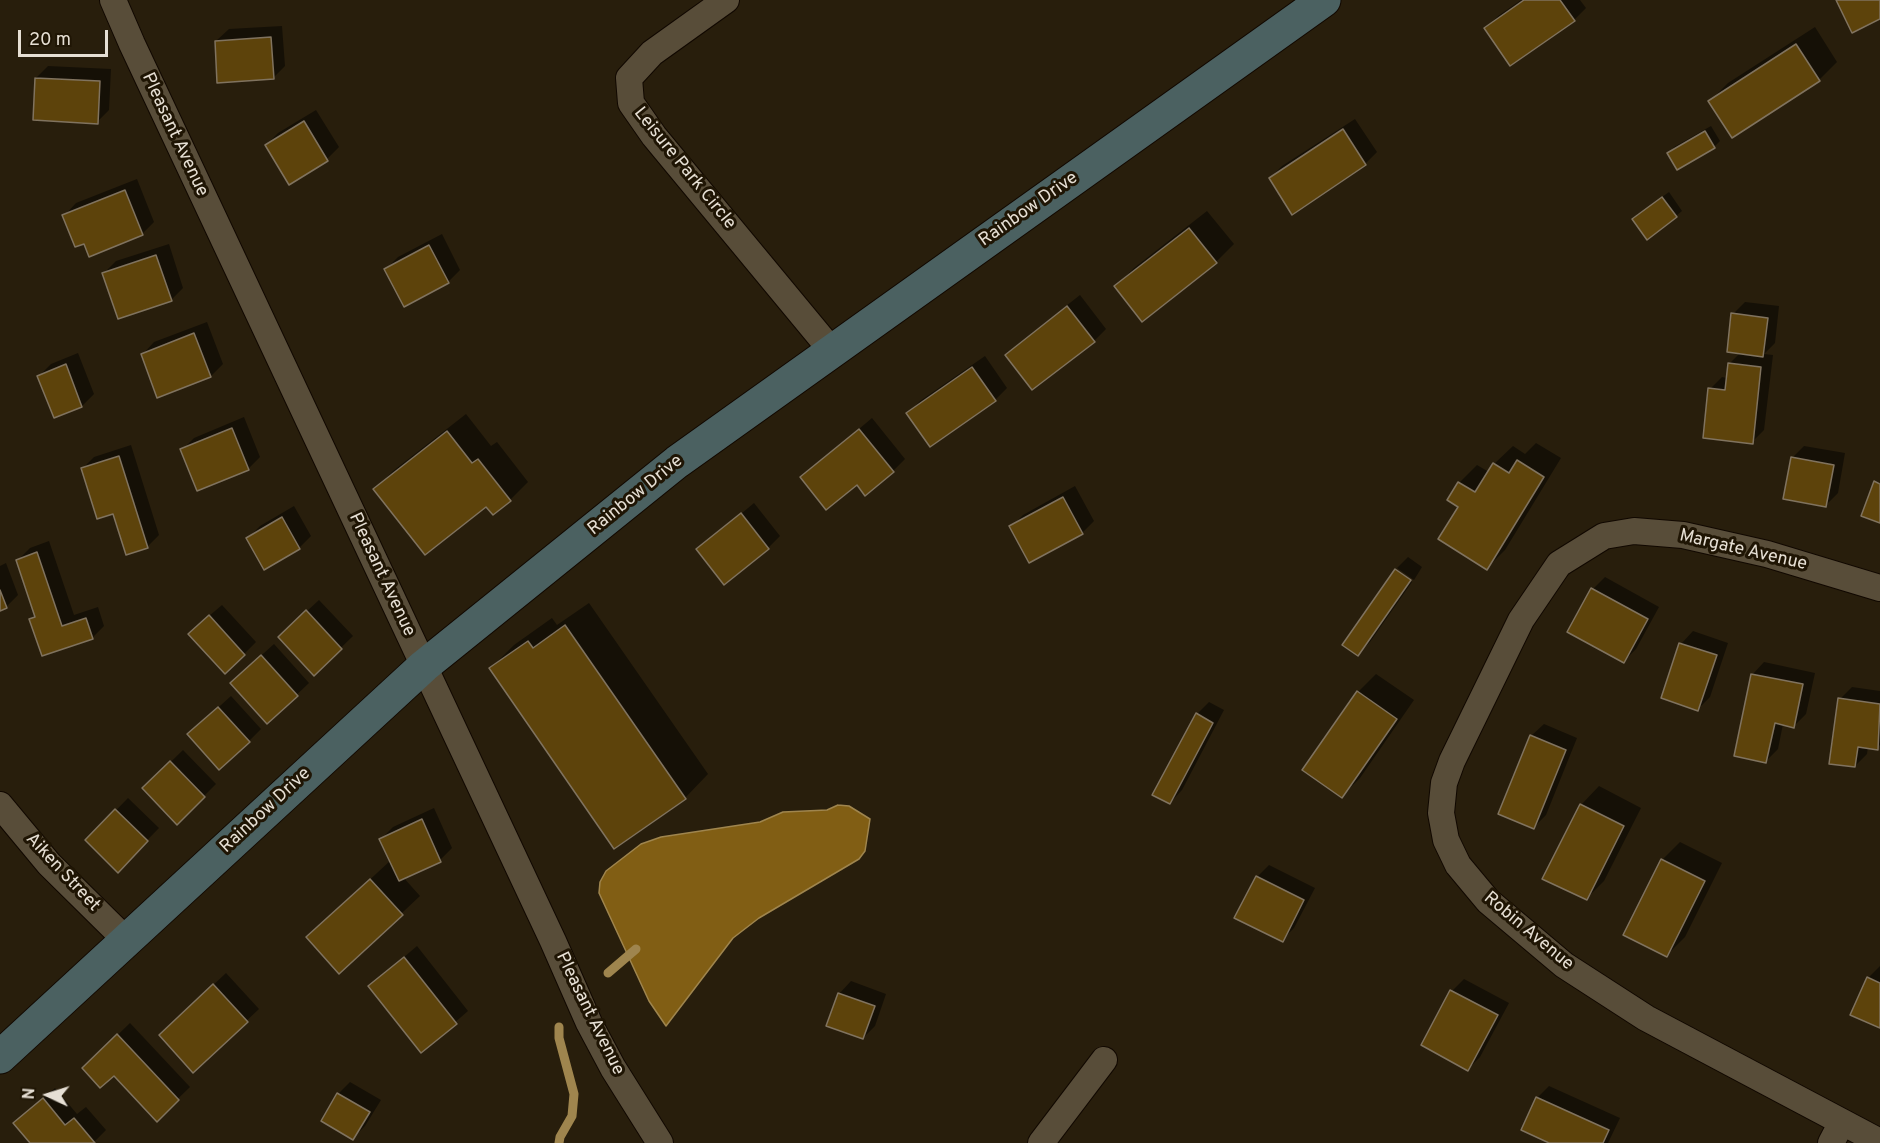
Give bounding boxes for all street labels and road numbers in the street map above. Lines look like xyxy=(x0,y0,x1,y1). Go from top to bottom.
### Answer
street label: Pleasant Avenue xyxy=(136,70,212,200)
street label: Leisure Park Circle xyxy=(628,104,740,234)
street label: Rainbow Drive xyxy=(975,168,1083,252)
street label: Rainbow Drive xyxy=(584,451,688,541)
street label: Pleasant Avenue xyxy=(343,510,419,640)
street label: Margate Avenue xyxy=(1677,526,1809,576)
street label: Rainbow Drive xyxy=(216,764,316,858)
street label: Aiken Street xyxy=(20,829,104,917)
street label: Robin Avenue xyxy=(1479,888,1577,976)
street label: Pleasant Avenue xyxy=(550,949,628,1079)

